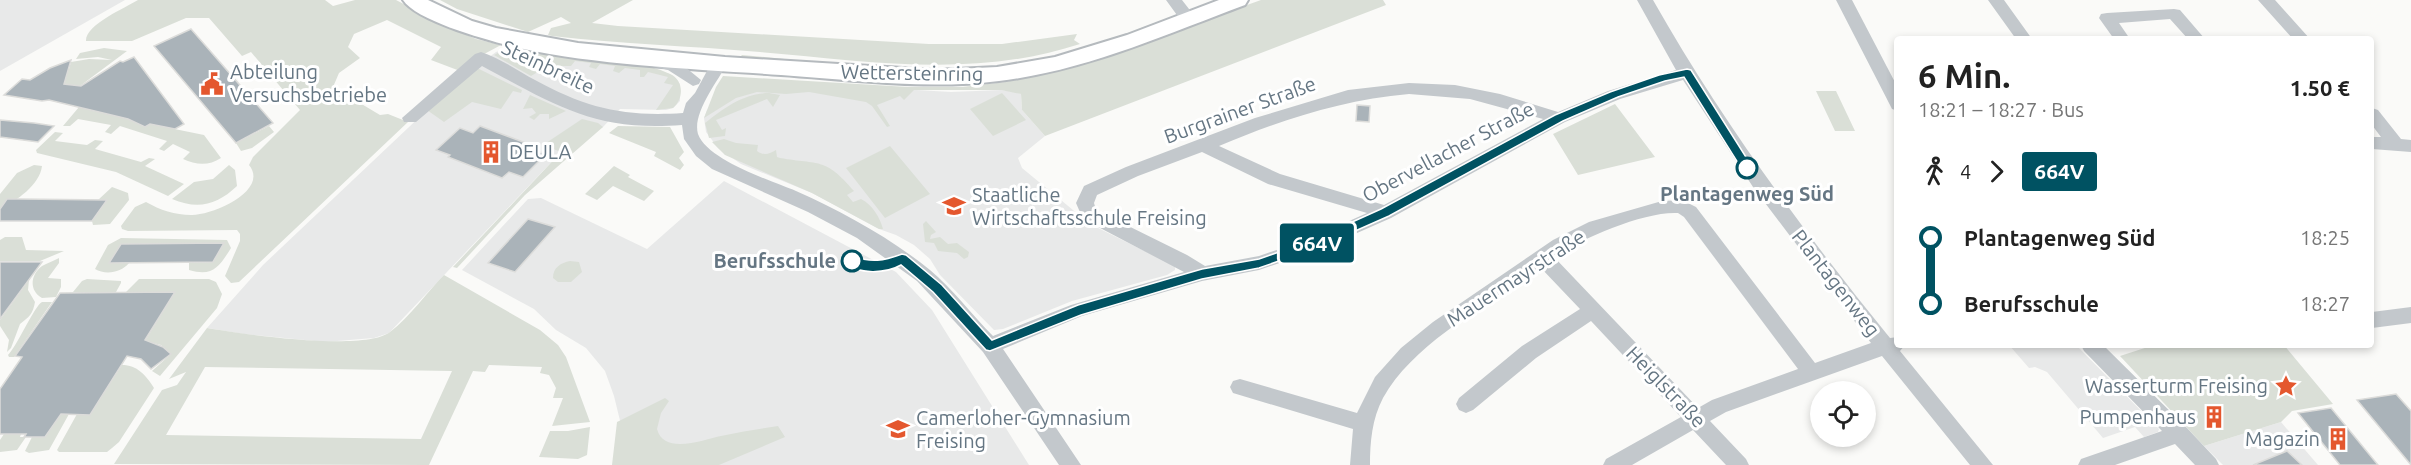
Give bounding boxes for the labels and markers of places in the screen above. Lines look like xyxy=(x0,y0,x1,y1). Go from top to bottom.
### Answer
place label: Abteilung Versuchsbetriebe xyxy=(230,60,387,106)
public building icon: Abteilung Versuchsbetriebe xyxy=(199,71,225,97)
building icon: DEULA xyxy=(478,139,504,165)
place label: DEULA xyxy=(509,140,572,163)
marker: Plantagenweg Süd xyxy=(1736,157,1758,179)
place label: Plantagenweg Süd xyxy=(1660,182,1834,205)
place label: Staatliche Wirtschaftsschule Freising xyxy=(972,183,1207,229)
school or university icon: Staatliche Wirtschaftsschule Freising xyxy=(941,193,967,219)
place label: Berufsschule xyxy=(713,249,836,272)
marker: Berufsschule xyxy=(841,250,863,272)
place icon: Wasserturm Freising xyxy=(2273,373,2299,399)
place label: Wasserturm Freising xyxy=(2085,374,2268,397)
building icon: Pumpenhaus xyxy=(2201,404,2227,430)
place label: Pumpenhaus xyxy=(2079,405,2196,428)
place label: Camerloher-Gymnasium Freising xyxy=(916,406,1131,452)
school or university icon: Camerloher-Gymnasium Freising xyxy=(885,416,911,442)
building icon: Magazin xyxy=(2325,426,2351,452)
place label: Magazin xyxy=(2245,427,2320,450)

